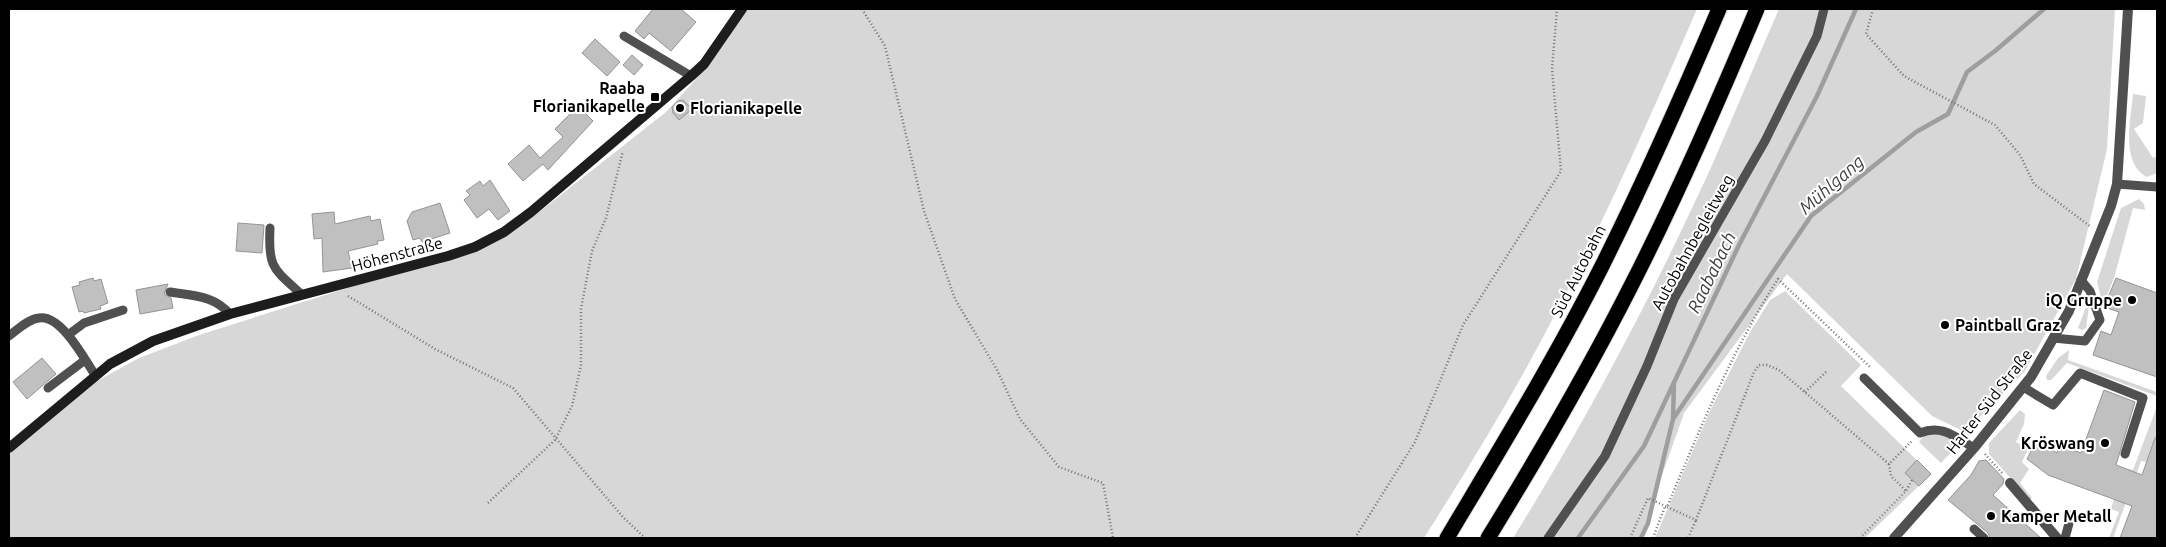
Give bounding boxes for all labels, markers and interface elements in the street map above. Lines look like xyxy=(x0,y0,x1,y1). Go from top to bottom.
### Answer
place label: Raaba Florianikapelle xyxy=(533,79,645,115)
marker: Raaba Florianikapelle xyxy=(649,91,661,103)
place label: Florianikapelle xyxy=(690,99,802,117)
marker: Florianikapelle xyxy=(674,102,686,114)
water label: Mühlgang xyxy=(1795,150,1868,217)
street label: Autobahnbegleitweg xyxy=(1647,171,1737,313)
street label: Süd Autobahn xyxy=(1547,222,1609,320)
water label: Raababach xyxy=(1683,228,1739,316)
street label: Höhenstraße xyxy=(349,233,445,275)
place label: iQ Gruppe xyxy=(2046,291,2122,309)
marker: iQ Gruppe xyxy=(2126,294,2138,306)
place label: Paintball Graz xyxy=(1955,316,2060,334)
marker: Paintball Graz xyxy=(1939,319,1951,331)
street label: Harter Süd Straße xyxy=(1942,345,2036,457)
place label: Kröswang xyxy=(2021,434,2095,452)
marker: Kröswang xyxy=(2099,437,2111,449)
place label: Kamper Metall xyxy=(2001,507,2112,525)
marker: Kamper Metall xyxy=(1985,510,1997,522)

